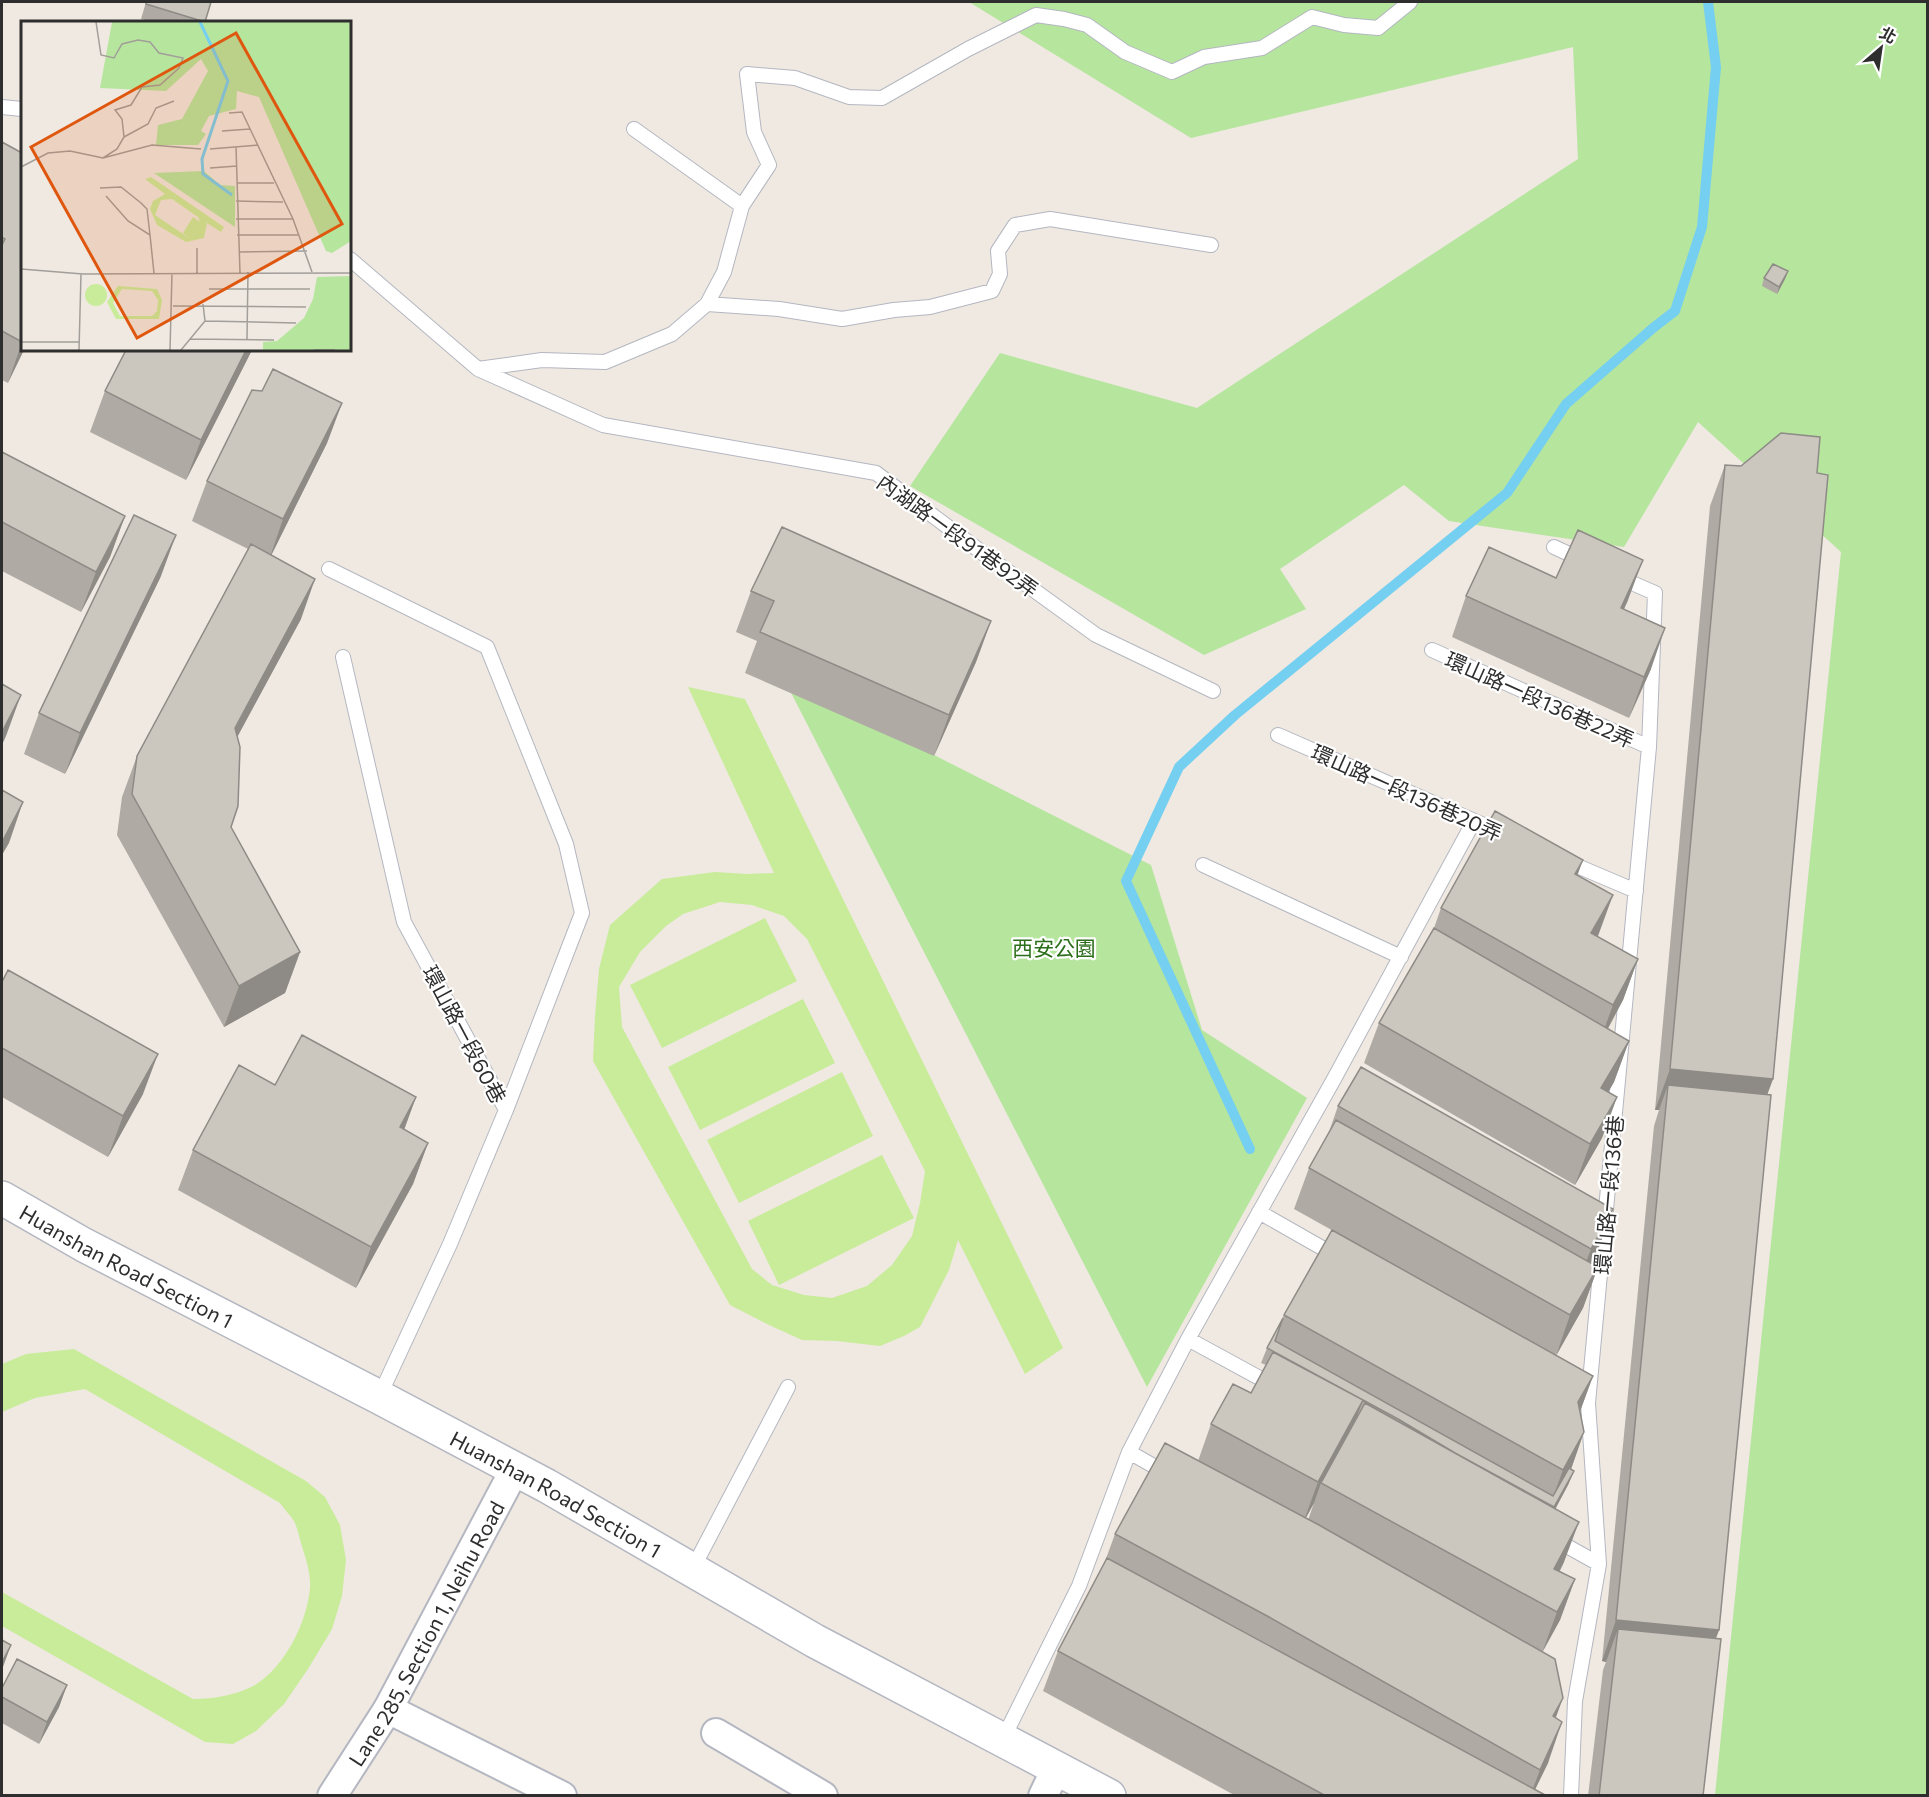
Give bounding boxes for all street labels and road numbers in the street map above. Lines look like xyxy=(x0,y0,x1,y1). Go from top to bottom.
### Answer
street label: 內湖路一段91巷92弄 xyxy=(873,468,1043,602)
street label: 環山路一段136巷22弄 xyxy=(1442,646,1638,752)
street label: 環山路一段136巷20弄 xyxy=(1308,739,1506,845)
street label: 環山路一段60巷 xyxy=(418,961,512,1107)
street label: 環山路一段136巷 xyxy=(1589,1114,1627,1276)
street label: Huanshan Road Section 1 xyxy=(16,1199,238,1332)
street label: Huanshan Road Section 1 xyxy=(446,1425,666,1562)
street label: Lane 285, Section 1, Neihu Road xyxy=(342,1496,508,1770)

